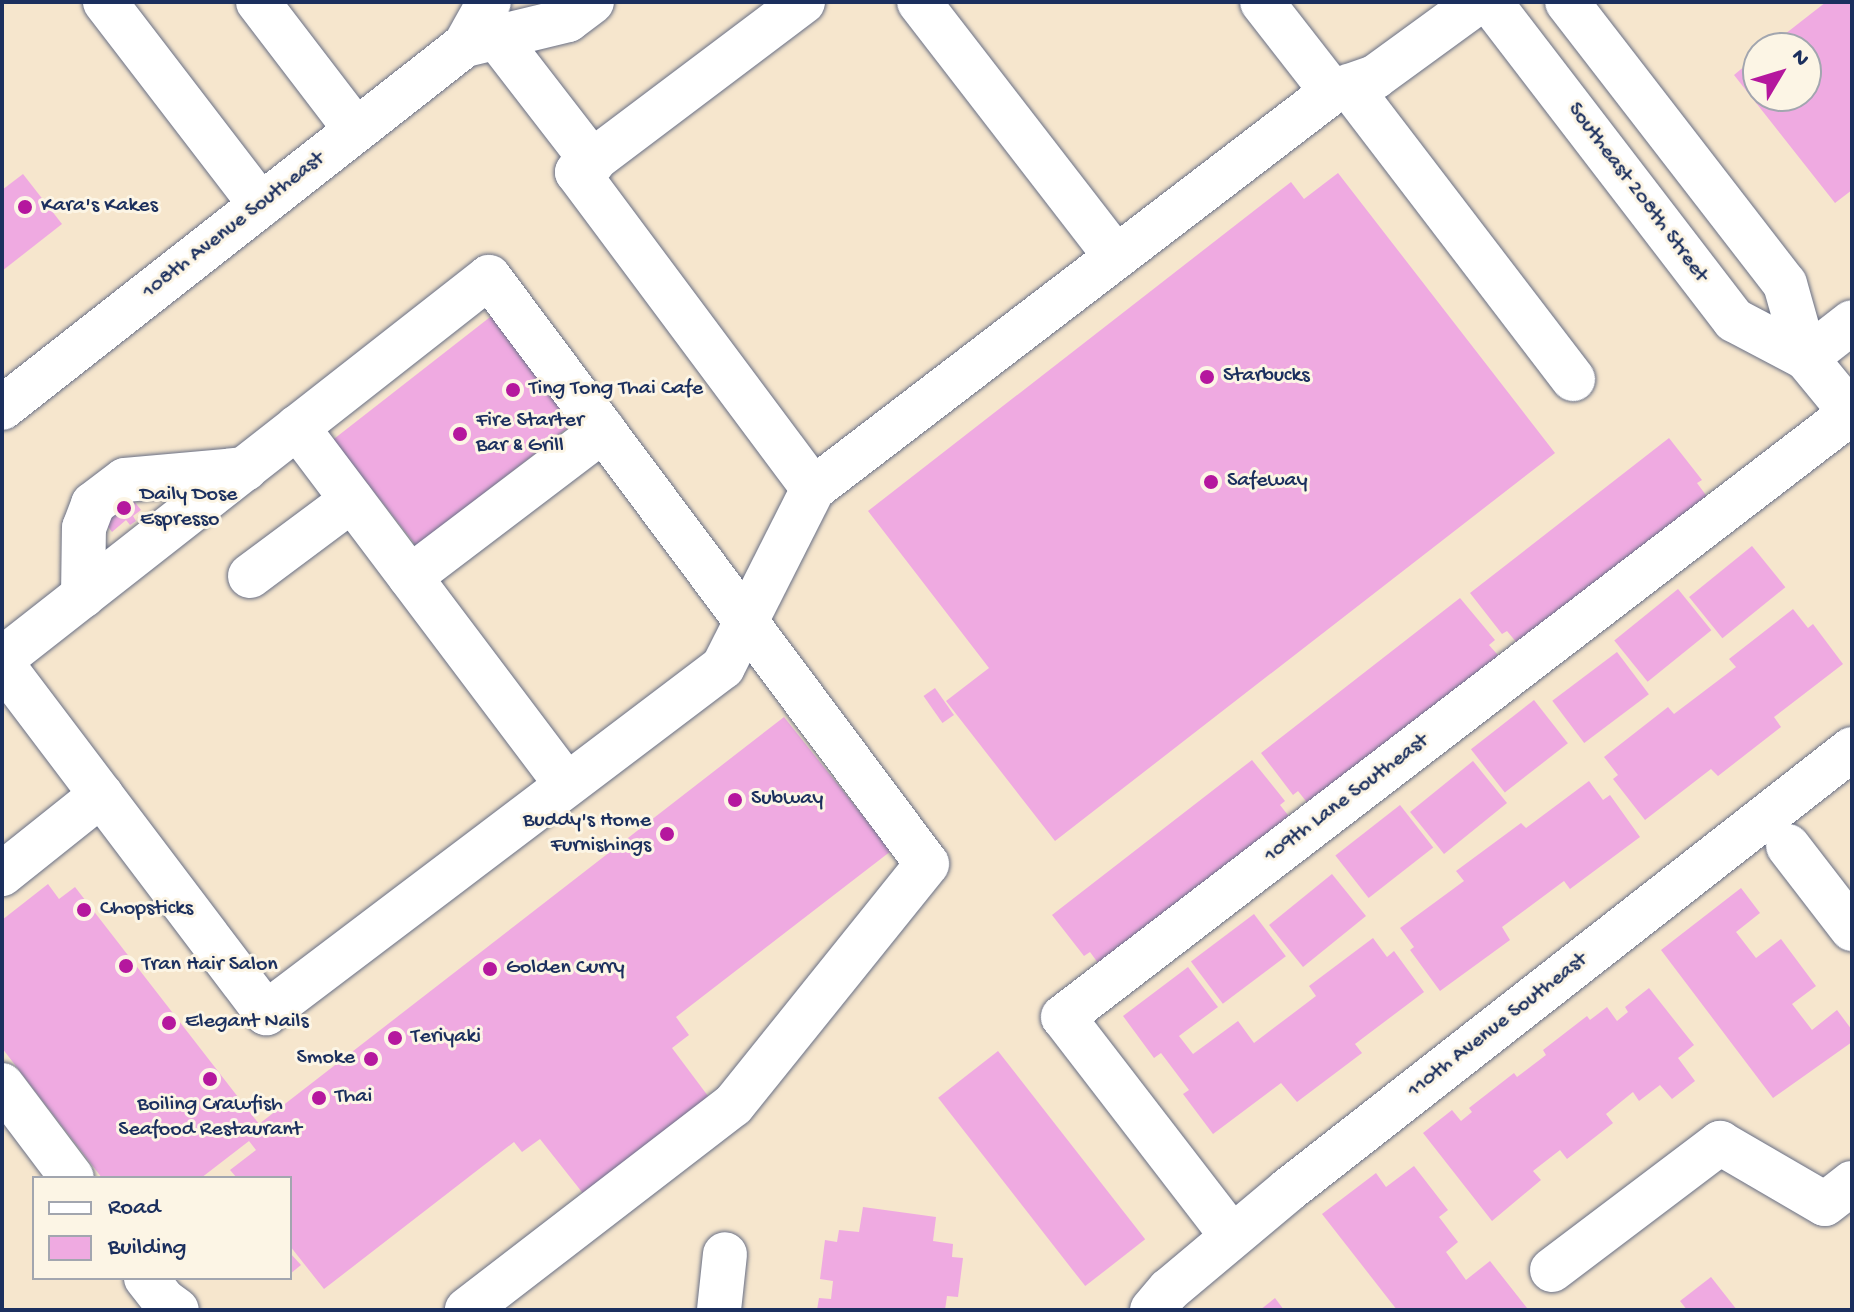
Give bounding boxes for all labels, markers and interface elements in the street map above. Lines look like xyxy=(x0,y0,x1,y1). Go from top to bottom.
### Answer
north arrow xyxy=(1742,32,1822,112)
text: N xyxy=(1785,45,1814,72)
street label: Southeast 208th Street xyxy=(1561,98,1713,288)
street label: 108th Avenue Southeast xyxy=(138,147,330,305)
place label: Kara's Kakes xyxy=(41,194,158,220)
marker: Kara's Kakes xyxy=(16,198,34,216)
place label: Starbucks xyxy=(1223,364,1310,390)
marker: Starbucks xyxy=(1198,368,1216,386)
place label: Ting Tong Thai Cafe xyxy=(529,377,703,403)
marker: Ting Tong Thai Cafe xyxy=(504,381,522,399)
place label: Fire Starter Bar & Grill xyxy=(476,408,584,460)
marker: Fire Starter Bar & Grill xyxy=(451,425,469,443)
place label: Safeway xyxy=(1227,469,1308,495)
marker: Safeway xyxy=(1202,473,1220,491)
place label: Daily Dose Espresso xyxy=(140,482,237,534)
marker: Daily Dose Espresso xyxy=(115,499,133,517)
street label: 109th Lane Southeast xyxy=(1260,729,1434,869)
place label: Subway xyxy=(751,787,823,813)
marker: Subway xyxy=(726,791,744,809)
place label: Buddy's Home Furnishings xyxy=(523,808,651,860)
marker: Buddy's Home Furnishings xyxy=(658,825,676,843)
place label: Chopsticks xyxy=(100,897,193,923)
marker: Chopsticks xyxy=(75,901,93,919)
street label: 110th Avenue Southeast xyxy=(1403,948,1593,1104)
place label: Tran Hair Salon xyxy=(142,953,278,979)
place label: Golden Curry xyxy=(506,956,625,982)
marker: Tran Hair Salon xyxy=(117,957,135,975)
marker: Golden Curry xyxy=(481,960,499,978)
place label: Elegant Nails xyxy=(185,1010,309,1036)
marker: Elegant Nails xyxy=(160,1014,178,1032)
place label: Teriyaki xyxy=(411,1025,481,1051)
marker: Teriyaki xyxy=(386,1029,404,1047)
place label: Smoke xyxy=(297,1046,355,1072)
marker: Smoke xyxy=(362,1050,380,1068)
marker: Boiling Crawfish Seafood Restaurant xyxy=(201,1070,219,1088)
place label: Thai xyxy=(335,1085,372,1111)
marker: Thai xyxy=(310,1089,328,1107)
place label: Boiling Crawfish Seafood Restaurant xyxy=(118,1092,302,1144)
legend xyxy=(32,1176,292,1280)
text: Road xyxy=(108,1194,160,1223)
text: Building xyxy=(108,1234,186,1263)

